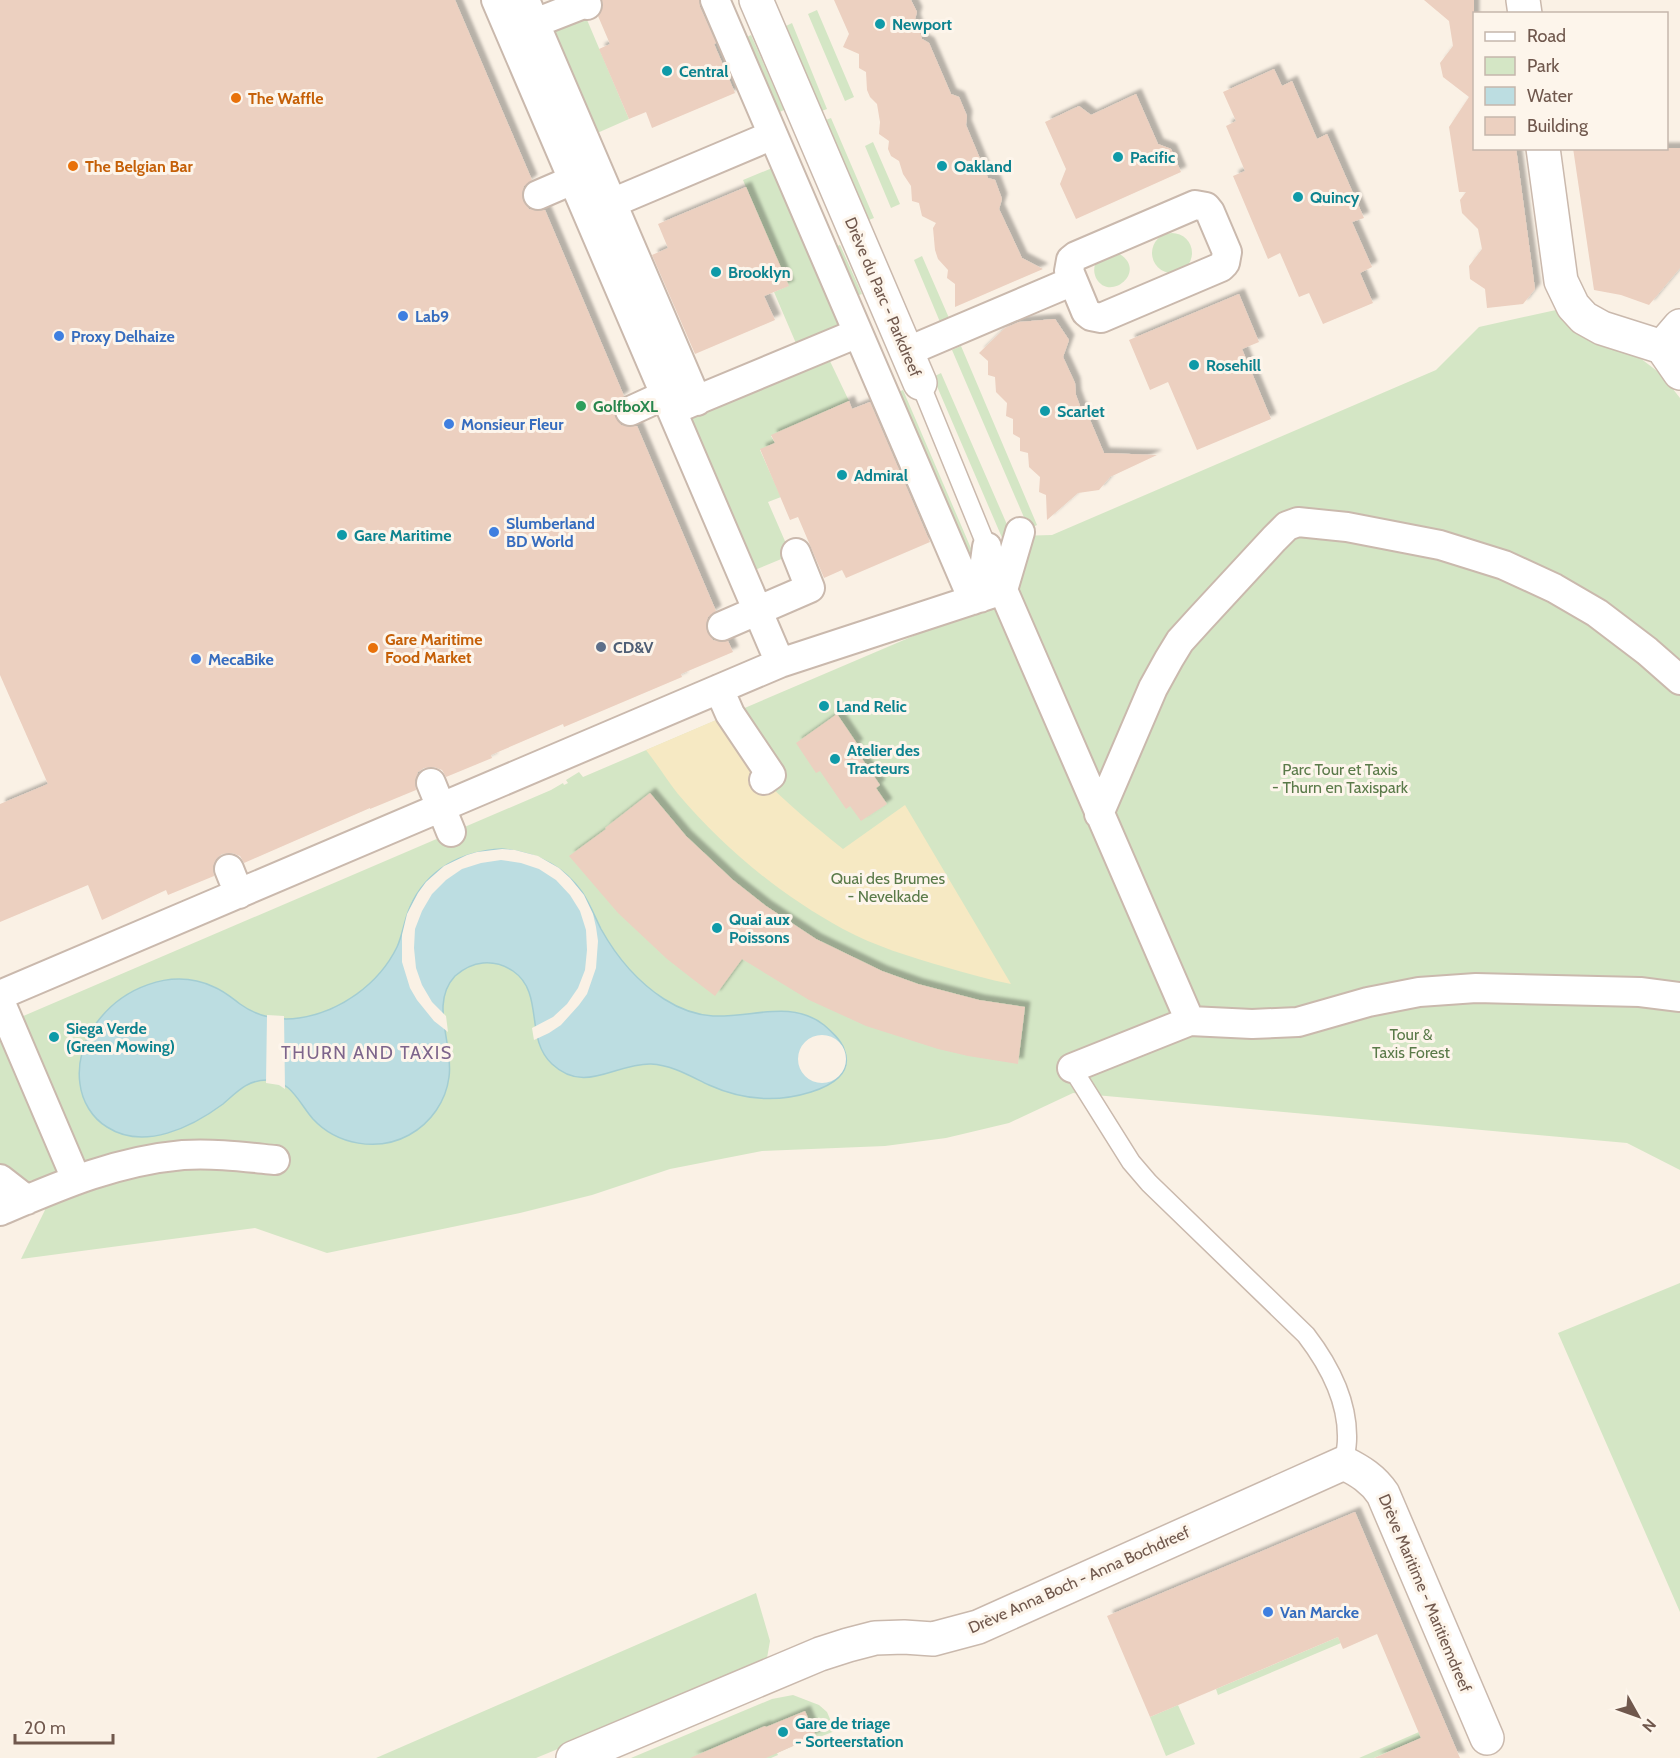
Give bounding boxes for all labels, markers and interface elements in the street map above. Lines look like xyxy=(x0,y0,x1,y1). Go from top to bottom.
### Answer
legend xyxy=(1473,12,1668,150)
place label: Newport xyxy=(892,15,952,34)
marker: Newport xyxy=(873,17,887,31)
text: Road xyxy=(1527,25,1566,47)
text: Park xyxy=(1527,55,1560,77)
place label: Central xyxy=(679,62,728,81)
marker: Central xyxy=(660,64,674,78)
text: Water xyxy=(1527,85,1573,107)
place label: The Waffle xyxy=(248,89,323,108)
marker: The Waffle xyxy=(229,91,243,105)
text: Building xyxy=(1527,115,1589,137)
place label: Pacific xyxy=(1130,148,1175,167)
marker: Pacific xyxy=(1111,150,1125,164)
place label: The Belgian Bar xyxy=(85,157,193,176)
place label: Oakland xyxy=(954,157,1012,176)
marker: The Belgian Bar xyxy=(66,159,80,173)
marker: Oakland xyxy=(935,159,949,173)
place label: Quincy xyxy=(1310,188,1360,207)
marker: Quincy xyxy=(1291,190,1305,204)
street label: Drève du Parc - Parkdreef xyxy=(841,214,926,380)
place label: Brooklyn xyxy=(728,263,791,282)
marker: Brooklyn xyxy=(709,265,723,279)
place label: Lab9 xyxy=(415,307,449,326)
marker: Lab9 xyxy=(396,309,410,323)
place label: Proxy Delhaize xyxy=(71,327,175,346)
marker: Proxy Delhaize xyxy=(52,329,66,343)
place label: Rosehill xyxy=(1206,356,1261,375)
marker: Rosehill xyxy=(1187,358,1201,372)
place label: GolfboXL xyxy=(593,397,658,416)
marker: GolfboXL xyxy=(574,399,588,413)
place label: Scarlet xyxy=(1057,402,1105,421)
marker: Scarlet xyxy=(1038,404,1052,418)
place label: Monsieur Fleur xyxy=(461,415,564,434)
marker: Monsieur Fleur xyxy=(442,417,456,431)
place label: Admiral xyxy=(854,466,908,485)
marker: Admiral xyxy=(835,468,849,482)
place label: Slumberland BD World xyxy=(506,514,595,551)
marker: Slumberland BD World xyxy=(487,525,501,539)
place label: Gare Maritime xyxy=(354,526,451,545)
marker: Gare Maritime xyxy=(335,528,349,542)
place label: Gare Maritime Food Market xyxy=(385,630,482,667)
place label: CD&V xyxy=(613,638,654,657)
marker: CD&V xyxy=(594,640,608,654)
marker: Gare Maritime Food Market xyxy=(366,641,380,655)
place label: MecaBike xyxy=(208,650,274,669)
marker: MecaBike xyxy=(189,652,203,666)
place label: Land Relic xyxy=(836,697,907,716)
marker: Land Relic xyxy=(817,699,831,713)
place label: Atelier des Tracteurs xyxy=(847,741,920,778)
marker: Atelier des Tracteurs xyxy=(828,752,842,766)
park label: Parc Tour et Taxis - Thurn en Taxispark xyxy=(1272,760,1409,797)
park label: Quai des Brumes - Nevelkade xyxy=(831,869,946,906)
place label: Quai aux Poissons xyxy=(729,910,790,947)
marker: Quai aux Poissons xyxy=(710,921,724,935)
place label: Siega Verde (Green Mowing) xyxy=(66,1019,175,1056)
park label: Tour & Taxis Forest xyxy=(1372,1025,1451,1062)
marker: Siega Verde (Green Mowing) xyxy=(47,1030,61,1044)
district label: THURN AND TAXIS xyxy=(281,1042,453,1064)
street label: Drève Maritime - Maritiemdreef xyxy=(1375,1491,1476,1696)
street label: Drève Anna Boch - Anna Bochdreef xyxy=(965,1522,1193,1637)
place label: Van Marcke xyxy=(1280,1603,1359,1622)
marker: Van Marcke xyxy=(1261,1605,1275,1619)
north arrow xyxy=(1608,1686,1668,1746)
scale bar xyxy=(15,1707,112,1745)
place label: Gare de triage - Sorteerstation xyxy=(795,1714,904,1751)
text: N xyxy=(1638,1715,1660,1736)
text: 20 m xyxy=(24,1717,66,1739)
marker: Gare de triage - Sorteerstation xyxy=(776,1725,790,1739)

